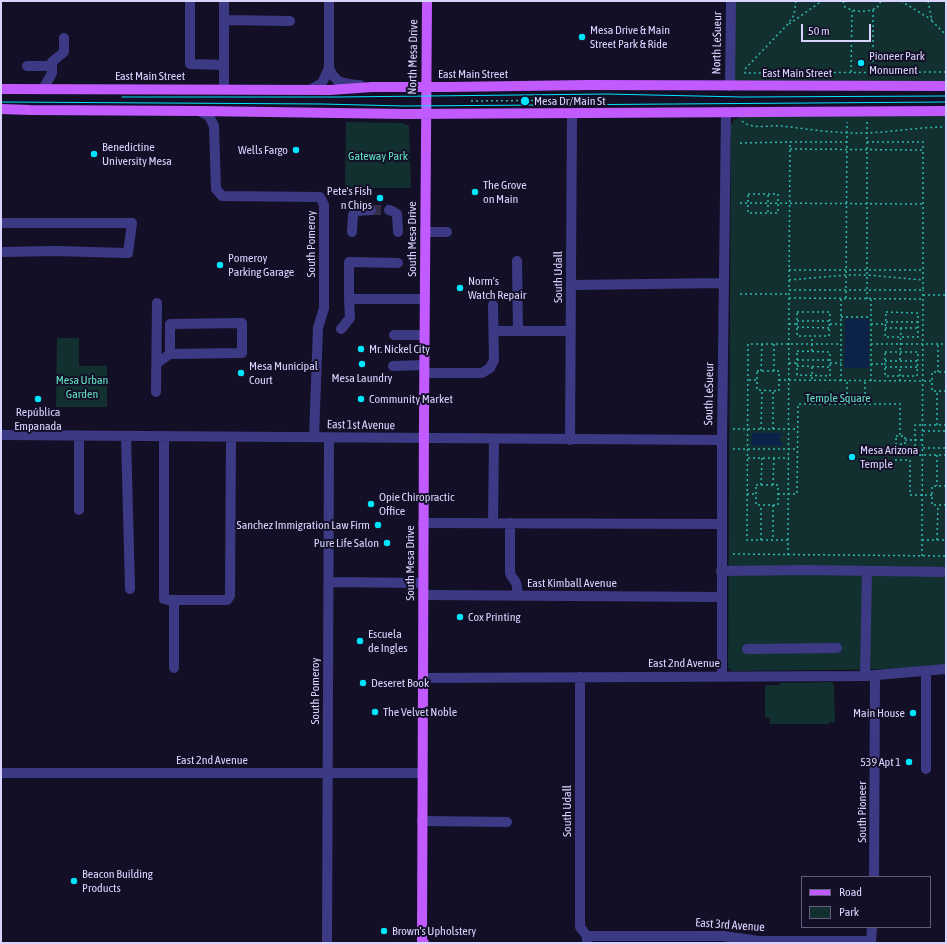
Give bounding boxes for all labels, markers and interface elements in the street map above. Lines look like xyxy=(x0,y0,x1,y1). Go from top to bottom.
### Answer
street label: North LeSueur xyxy=(709,11,725,75)
scale bar xyxy=(803,16,873,42)
street label: North Mesa Drive xyxy=(405,19,421,95)
place label: Mesa Drive & Main Street Park & Ride xyxy=(590,23,670,51)
text: 50 m xyxy=(808,24,830,38)
marker: Mesa Drive & Main Street Park & Ride xyxy=(577,32,587,42)
place label: Pioneer Park Monument xyxy=(869,49,925,77)
marker: Pioneer Park Monument xyxy=(856,58,866,68)
street label: East Main Street xyxy=(762,66,832,80)
street label: East Main Street xyxy=(438,67,508,81)
street label: East Main Street xyxy=(115,69,185,83)
place label: Mesa Dr/Main St xyxy=(534,94,606,108)
marker: Mesa Dr/Main St xyxy=(519,95,531,107)
place label: Benedictine University Mesa xyxy=(102,140,172,168)
place label: Wells Fargo xyxy=(238,143,288,157)
marker: Wells Fargo xyxy=(291,145,301,155)
marker: Benedictine University Mesa xyxy=(89,149,99,159)
park label: Gateway Park xyxy=(348,149,408,163)
place label: The Grove on Main xyxy=(483,178,527,206)
place label: Pete's Fish n Chips xyxy=(327,184,372,212)
marker: The Grove on Main xyxy=(470,187,480,197)
marker: Pete's Fish n Chips xyxy=(375,193,385,203)
street label: South Mesa Drive xyxy=(405,201,419,277)
street label: South Pomeroy xyxy=(304,211,318,277)
place label: Pomeroy Parking Garage xyxy=(228,251,294,279)
street label: South Udall xyxy=(551,251,565,303)
marker: Pomeroy Parking Garage xyxy=(215,260,225,270)
place label: Norm's Watch Repair xyxy=(468,274,526,302)
marker: Norm's Watch Repair xyxy=(455,283,465,293)
place label: Mr. Nickel City xyxy=(369,342,430,356)
marker: Mr. Nickel City xyxy=(356,344,366,354)
place label: Mesa Municipal Court xyxy=(249,359,318,387)
marker: Mesa Laundry xyxy=(357,359,367,369)
street label: South LeSueur xyxy=(701,362,717,426)
marker: Mesa Municipal Court xyxy=(236,368,246,378)
place label: Mesa Laundry xyxy=(332,371,392,385)
park label: Mesa Urban Garden xyxy=(56,373,108,401)
park label: Temple Square xyxy=(805,391,871,405)
place label: Community Market xyxy=(369,392,453,406)
marker: República Empanada xyxy=(33,394,43,404)
marker: Community Market xyxy=(356,394,366,404)
place label: República Empanada xyxy=(14,405,62,433)
street label: East 1st Avenue xyxy=(327,417,395,433)
place label: Mesa Arizona Temple xyxy=(860,443,918,471)
marker: Mesa Arizona Temple xyxy=(847,452,857,462)
place label: Opie Chiropractic Office xyxy=(379,490,454,518)
marker: Opie Chiropractic Office xyxy=(366,499,376,509)
place label: Sanchez Immigration Law Firm xyxy=(237,518,370,532)
marker: Sanchez Immigration Law Firm xyxy=(373,520,383,530)
street label: South Mesa Drive xyxy=(403,525,417,601)
place label: Pure Life Salon xyxy=(314,536,379,550)
marker: Pure Life Salon xyxy=(382,538,392,548)
street label: East Kimball Avenue xyxy=(527,576,617,590)
place label: Cox Printing xyxy=(468,610,521,624)
marker: Cox Printing xyxy=(455,612,465,622)
place label: Escuela de Ingles xyxy=(368,627,408,655)
marker: Escuela de Ingles xyxy=(355,636,365,646)
street label: East 2nd Avenue xyxy=(648,656,720,670)
street label: South Pomeroy xyxy=(308,658,322,724)
place label: Deseret Book xyxy=(371,676,429,690)
marker: Deseret Book xyxy=(358,678,368,688)
place label: The Velvet Noble xyxy=(383,705,457,719)
place label: Main House xyxy=(853,706,905,720)
marker: The Velvet Noble xyxy=(370,707,380,717)
marker: Main House xyxy=(908,708,918,718)
street label: East 2nd Avenue xyxy=(176,753,248,767)
place label: 539 Apt 1 xyxy=(860,755,901,769)
marker: 539 Apt 1 xyxy=(904,757,914,767)
street label: South Pioneer xyxy=(855,781,869,843)
street label: South Udall xyxy=(560,785,574,837)
place label: Beacon Building Products xyxy=(82,867,153,895)
marker: Beacon Building Products xyxy=(69,876,79,886)
legend xyxy=(801,876,931,928)
text: Road xyxy=(839,885,862,899)
text: Park xyxy=(839,905,859,919)
street label: East 3rd Avenue xyxy=(695,915,765,935)
place label: Brown's Upholstery xyxy=(392,924,476,938)
marker: Brown's Upholstery xyxy=(379,926,389,936)

